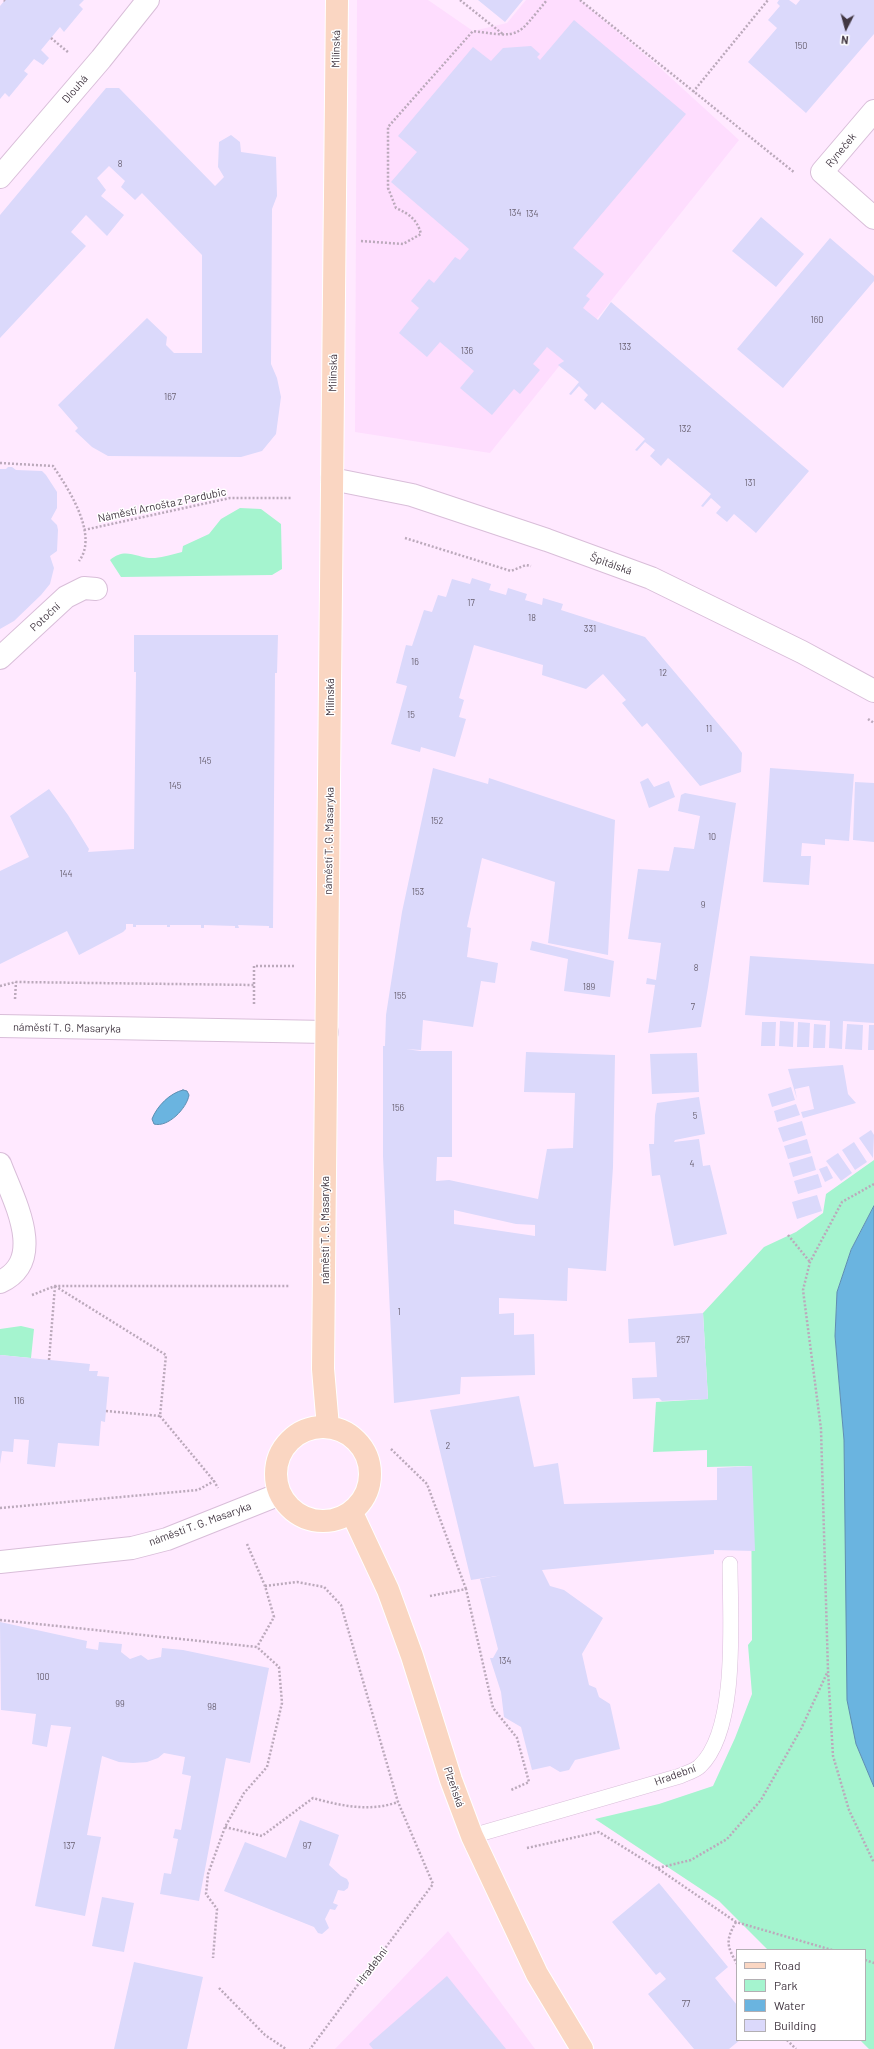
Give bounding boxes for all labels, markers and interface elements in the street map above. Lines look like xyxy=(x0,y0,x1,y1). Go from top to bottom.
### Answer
north arrow xyxy=(826,8,866,48)
street label: Milínská xyxy=(329,30,343,68)
text: N xyxy=(840,34,849,47)
house number: 150 xyxy=(795,41,807,51)
street label: Dlouhá xyxy=(59,72,91,106)
street label: Ryneček xyxy=(823,130,859,170)
house number: 8 xyxy=(118,159,122,169)
house number: 134 xyxy=(509,208,521,218)
house number: 134 xyxy=(526,209,538,219)
house number: 160 xyxy=(811,315,823,325)
house number: 133 xyxy=(619,342,631,352)
house number: 136 xyxy=(461,346,473,356)
street label: Milínská xyxy=(326,354,340,392)
house number: 167 xyxy=(164,392,176,402)
house number: 132 xyxy=(679,424,691,434)
house number: 131 xyxy=(745,478,755,488)
street label: Náměstí Arnošta z Pardubic xyxy=(97,485,227,525)
street label: Špitálská xyxy=(588,550,634,578)
house number: 17 xyxy=(467,598,475,608)
street label: Potoční xyxy=(27,600,63,634)
house number: 18 xyxy=(528,613,536,623)
house number: 331 xyxy=(584,624,596,634)
house number: 16 xyxy=(411,657,419,667)
house number: 12 xyxy=(659,668,667,678)
street label: Milínská xyxy=(323,678,337,716)
house number: 15 xyxy=(407,710,415,720)
house number: 11 xyxy=(706,724,712,734)
house number: 145 xyxy=(199,756,211,766)
house number: 145 xyxy=(169,781,181,791)
street label: náměstí T. G. Masaryka xyxy=(321,787,337,895)
house number: 152 xyxy=(431,816,443,826)
house number: 10 xyxy=(708,832,716,842)
house number: 144 xyxy=(59,869,73,879)
house number: 153 xyxy=(412,887,424,897)
house number: 9 xyxy=(701,900,705,910)
house number: 8 xyxy=(694,963,698,973)
house number: 189 xyxy=(583,982,595,992)
house number: 155 xyxy=(394,991,406,1001)
house number: 7 xyxy=(691,1002,695,1012)
street label: náměstí T. G. Masaryka xyxy=(13,1020,121,1036)
house number: 156 xyxy=(392,1103,404,1113)
house number: 5 xyxy=(693,1111,697,1121)
house number: 4 xyxy=(690,1159,694,1169)
street label: náměstí T. G. Masaryka xyxy=(318,1176,332,1284)
house number: 1 xyxy=(397,1307,401,1317)
house number: 257 xyxy=(676,1335,690,1345)
house number: 116 xyxy=(14,1396,24,1406)
house number: 2 xyxy=(446,1441,450,1451)
street label: náměstí T. G. Masaryka xyxy=(147,1499,253,1549)
house number: 134 xyxy=(499,1656,511,1666)
house number: 100 xyxy=(36,1672,50,1682)
house number: 99 xyxy=(115,1699,125,1709)
house number: 98 xyxy=(207,1702,217,1712)
street label: Hradební xyxy=(653,1761,697,1789)
street label: Plzeňská xyxy=(441,1765,467,1809)
house number: 137 xyxy=(63,1841,75,1851)
house number: 97 xyxy=(303,1841,311,1851)
street label: Hradební xyxy=(354,1945,390,1987)
legend xyxy=(736,1949,866,2041)
text: Road xyxy=(774,1958,801,1972)
text: Park xyxy=(774,1978,798,1992)
text: Water xyxy=(774,1998,805,2012)
house number: 77 xyxy=(682,1999,690,2009)
text: Building xyxy=(774,2018,816,2032)

